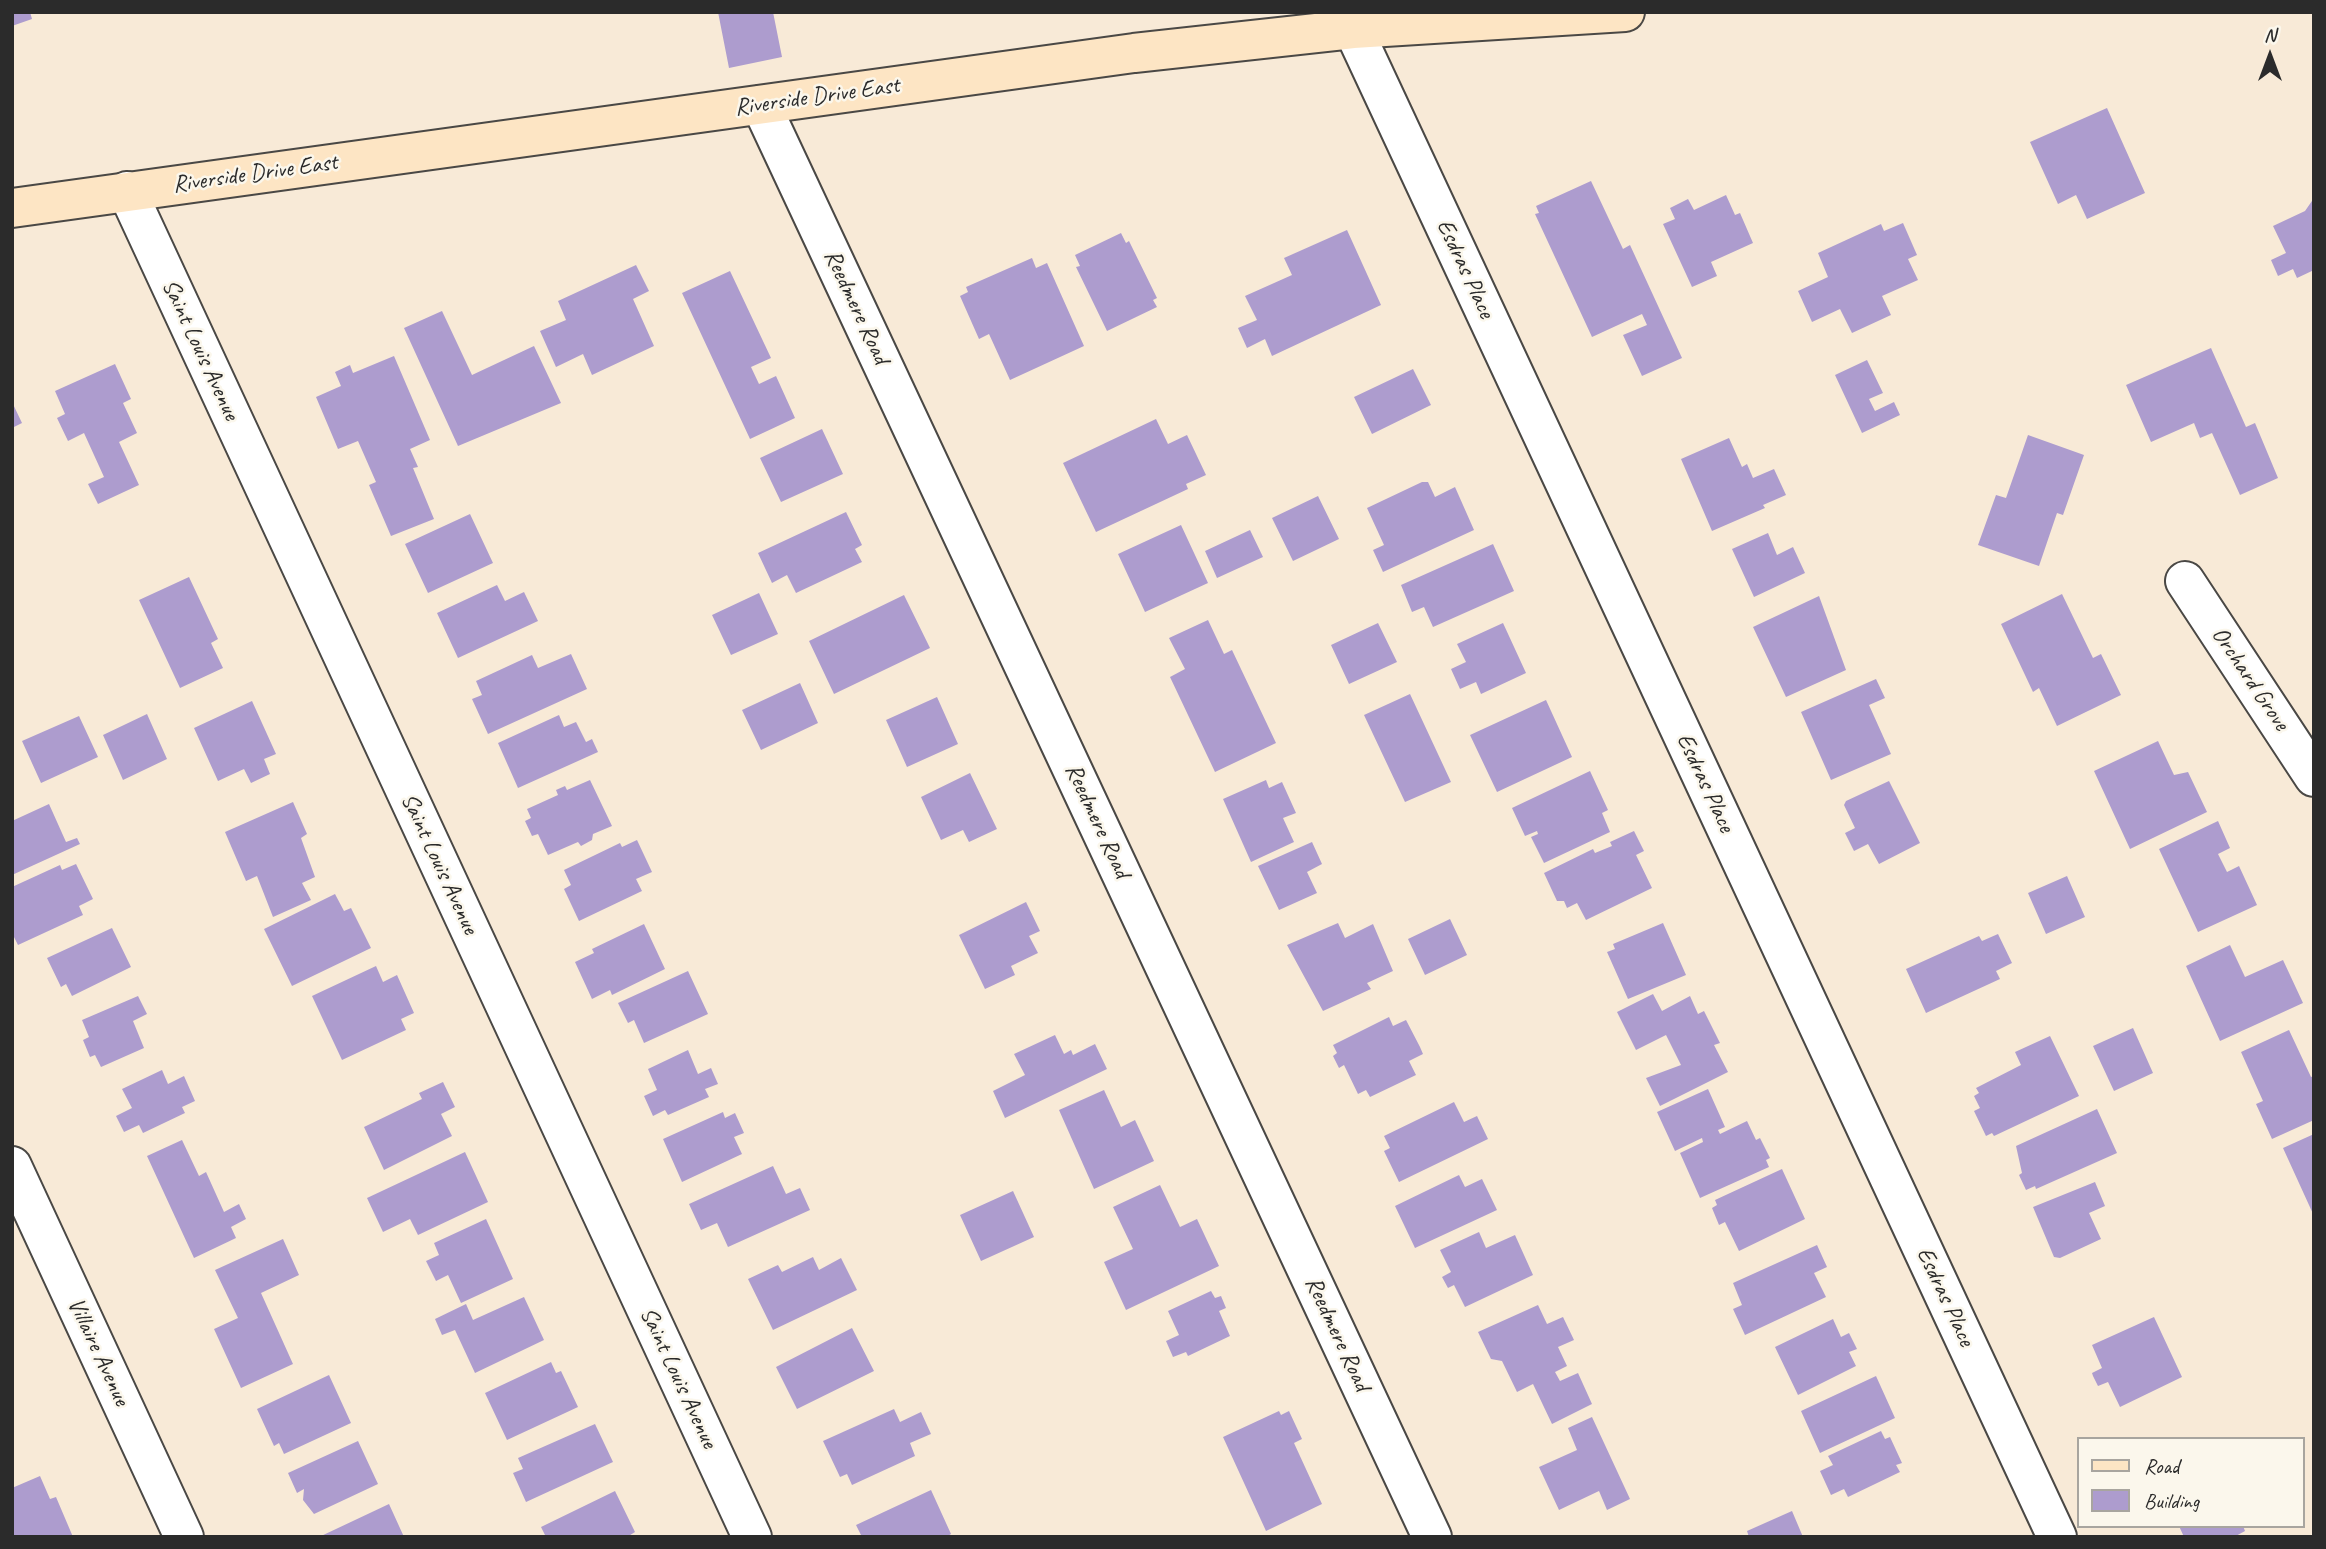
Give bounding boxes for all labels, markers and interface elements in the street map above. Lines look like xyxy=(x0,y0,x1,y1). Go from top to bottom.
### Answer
north arrow xyxy=(2235,21,2305,91)
text: N xyxy=(2264,23,2276,47)
street label: Riverside Drive East xyxy=(733,71,901,123)
street label: Riverside Drive East xyxy=(171,148,339,200)
street label: Esdras Place xyxy=(1430,215,1500,323)
street label: Reedmere Road xyxy=(817,245,895,369)
street label: Saint Louis Avenue xyxy=(155,275,245,425)
street label: Orchard Grove xyxy=(2205,622,2295,736)
street label: Esdras Place xyxy=(1670,729,1740,837)
street label: Reedmere Road xyxy=(1058,759,1136,883)
street label: Saint Louis Avenue xyxy=(394,789,484,939)
street label: Esdras Place xyxy=(1910,1243,1980,1351)
street label: Reedmere Road xyxy=(1298,1272,1376,1396)
street label: Villaire Avenue xyxy=(60,1293,136,1411)
street label: Saint Louis Avenue xyxy=(633,1303,723,1453)
legend xyxy=(2078,1437,2305,1528)
text: Road xyxy=(2144,1453,2179,1479)
text: Building xyxy=(2144,1488,2199,1514)

